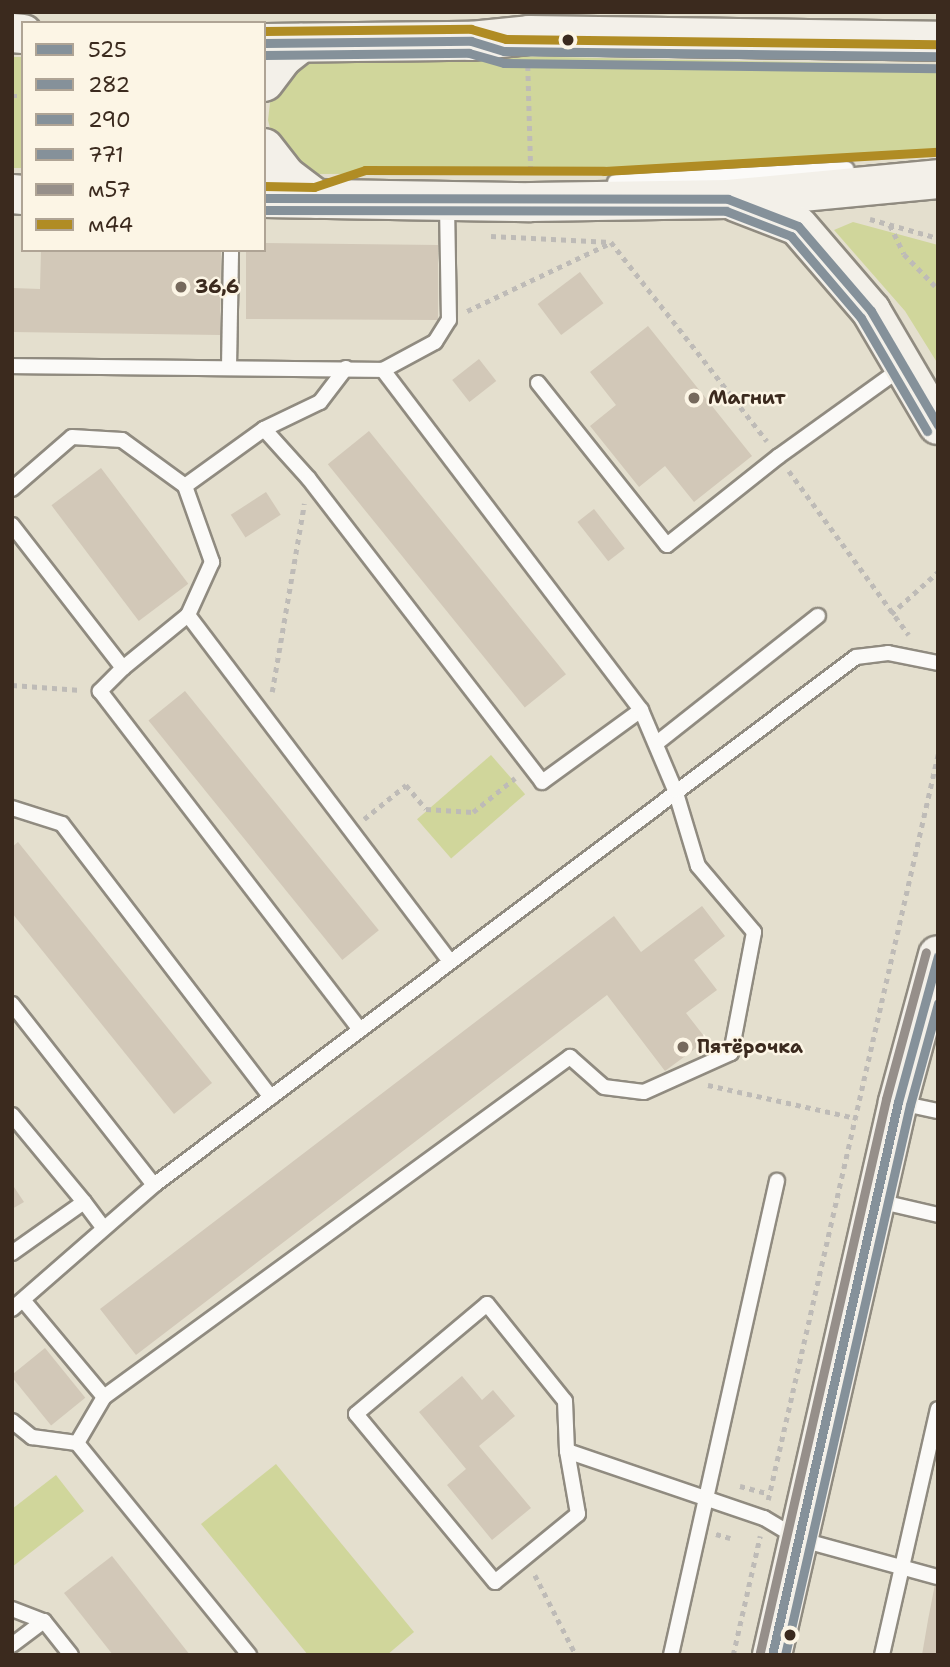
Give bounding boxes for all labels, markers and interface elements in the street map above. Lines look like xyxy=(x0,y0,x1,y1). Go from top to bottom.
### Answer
legend xyxy=(21,21,266,252)
unlabelled marker xyxy=(561,33,575,47)
text: 525 xyxy=(88,36,127,64)
text: 282 xyxy=(88,71,130,99)
text: 290 xyxy=(88,106,131,134)
text: 771 xyxy=(88,141,124,169)
text: м57 xyxy=(88,176,131,204)
text: м44 xyxy=(88,211,133,239)
place label: 36,6 xyxy=(195,276,239,298)
marker: 36,6 xyxy=(173,279,189,295)
place label: Магнит xyxy=(708,387,786,409)
marker: Магнит xyxy=(686,390,702,406)
place label: Пятёрочка xyxy=(697,1036,803,1058)
marker: Пятёрочка xyxy=(675,1039,691,1055)
unlabelled marker xyxy=(783,1628,797,1642)

